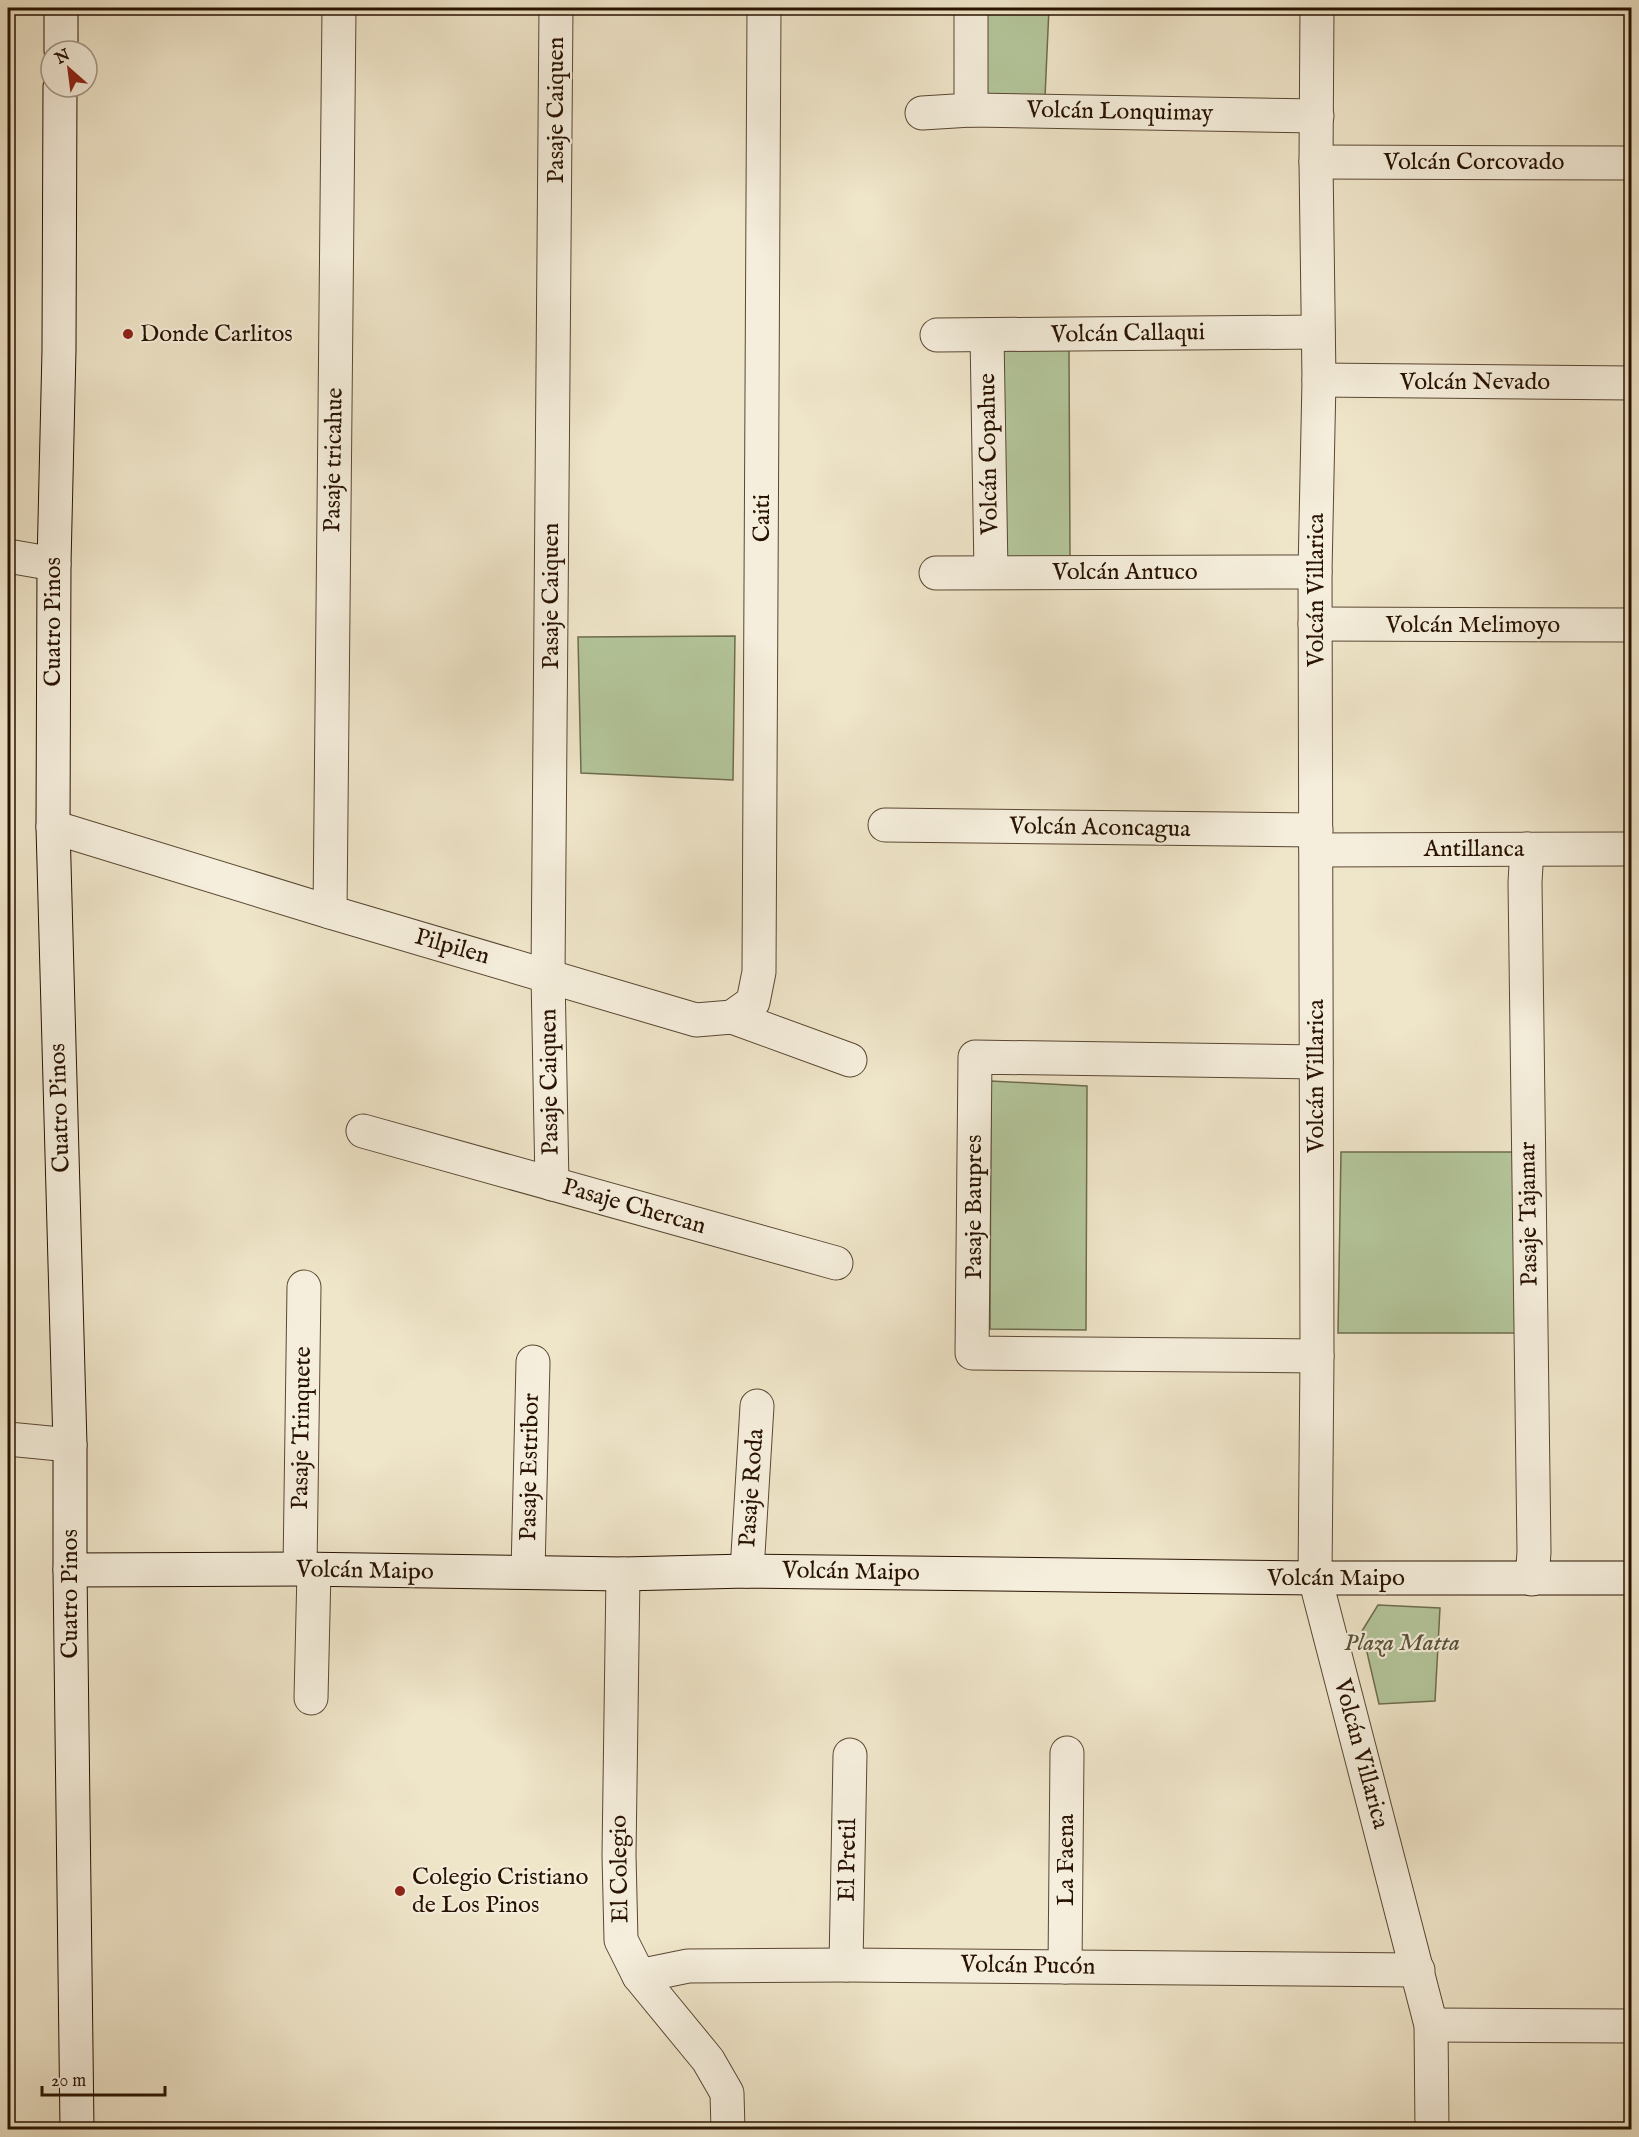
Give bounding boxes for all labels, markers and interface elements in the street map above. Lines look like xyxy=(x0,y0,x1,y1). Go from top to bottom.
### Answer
street label: Pasaje Caiquen xyxy=(541,36,572,183)
north arrow xyxy=(39,39,99,99)
text: N xyxy=(51,45,74,70)
street label: Volcán Lonquimay xyxy=(1025,95,1214,129)
street label: Volcán Corcovado xyxy=(1383,147,1565,178)
street label: Volcán Callaqui xyxy=(1050,317,1205,351)
place label: Donde Carlitos xyxy=(140,319,293,350)
marker: Donde Carlitos xyxy=(121,327,135,341)
street label: Volcán Nevado xyxy=(1399,367,1550,398)
street label: Volcán Copahue xyxy=(972,373,1006,536)
street label: Pasaje tricahue xyxy=(317,387,351,533)
street label: Caiti xyxy=(747,494,778,542)
street label: Volcán Villarica xyxy=(1301,512,1332,668)
street label: Pasaje Caiquen xyxy=(536,522,567,669)
street label: Cuatro Pinos xyxy=(38,557,69,687)
street label: Volcán Antuco xyxy=(1051,557,1198,588)
street label: Volcán Melimoyo xyxy=(1385,610,1560,641)
street label: Volcán Aconcagua xyxy=(1008,811,1191,845)
street label: Antillanca xyxy=(1423,834,1525,865)
street label: Pilpilen xyxy=(411,922,493,972)
street label: Volcán Villarica xyxy=(1301,998,1332,1154)
street label: Pasaje Caiquen xyxy=(533,1008,567,1156)
street label: Cuatro Pinos xyxy=(42,1043,78,1173)
street label: Pasaje Baupres xyxy=(959,1135,990,1279)
street label: Pasaje Tajamar xyxy=(1512,1141,1546,1287)
street label: Pasaje Chercan xyxy=(559,1172,710,1242)
street label: Pasaje Trinquete xyxy=(285,1346,319,1510)
street label: Pasaje Estribor xyxy=(513,1393,547,1541)
street label: Pasaje Roda xyxy=(732,1427,772,1548)
street label: Cuatro Pinos xyxy=(55,1529,86,1659)
street label: Volcán Maipo xyxy=(295,1554,434,1588)
street label: Volcán Maipo xyxy=(781,1555,920,1589)
street label: Volcán Maipo xyxy=(1266,1563,1405,1594)
park label: Plaza Matta xyxy=(1344,1628,1460,1659)
street label: Volcán Villarica xyxy=(1326,1675,1396,1833)
street label: La Faena xyxy=(1051,1813,1082,1906)
street label: El Colegio xyxy=(604,1815,636,1923)
street label: El Pretil xyxy=(832,1818,864,1902)
place label: Colegio Cristiano de Los Pinos xyxy=(412,1862,589,1921)
marker: Colegio Cristiano de Los Pinos xyxy=(393,1884,407,1898)
street label: Volcán Pucón xyxy=(959,1949,1096,1983)
scale bar xyxy=(42,2059,165,2097)
text: 20 m xyxy=(51,2070,86,2093)

